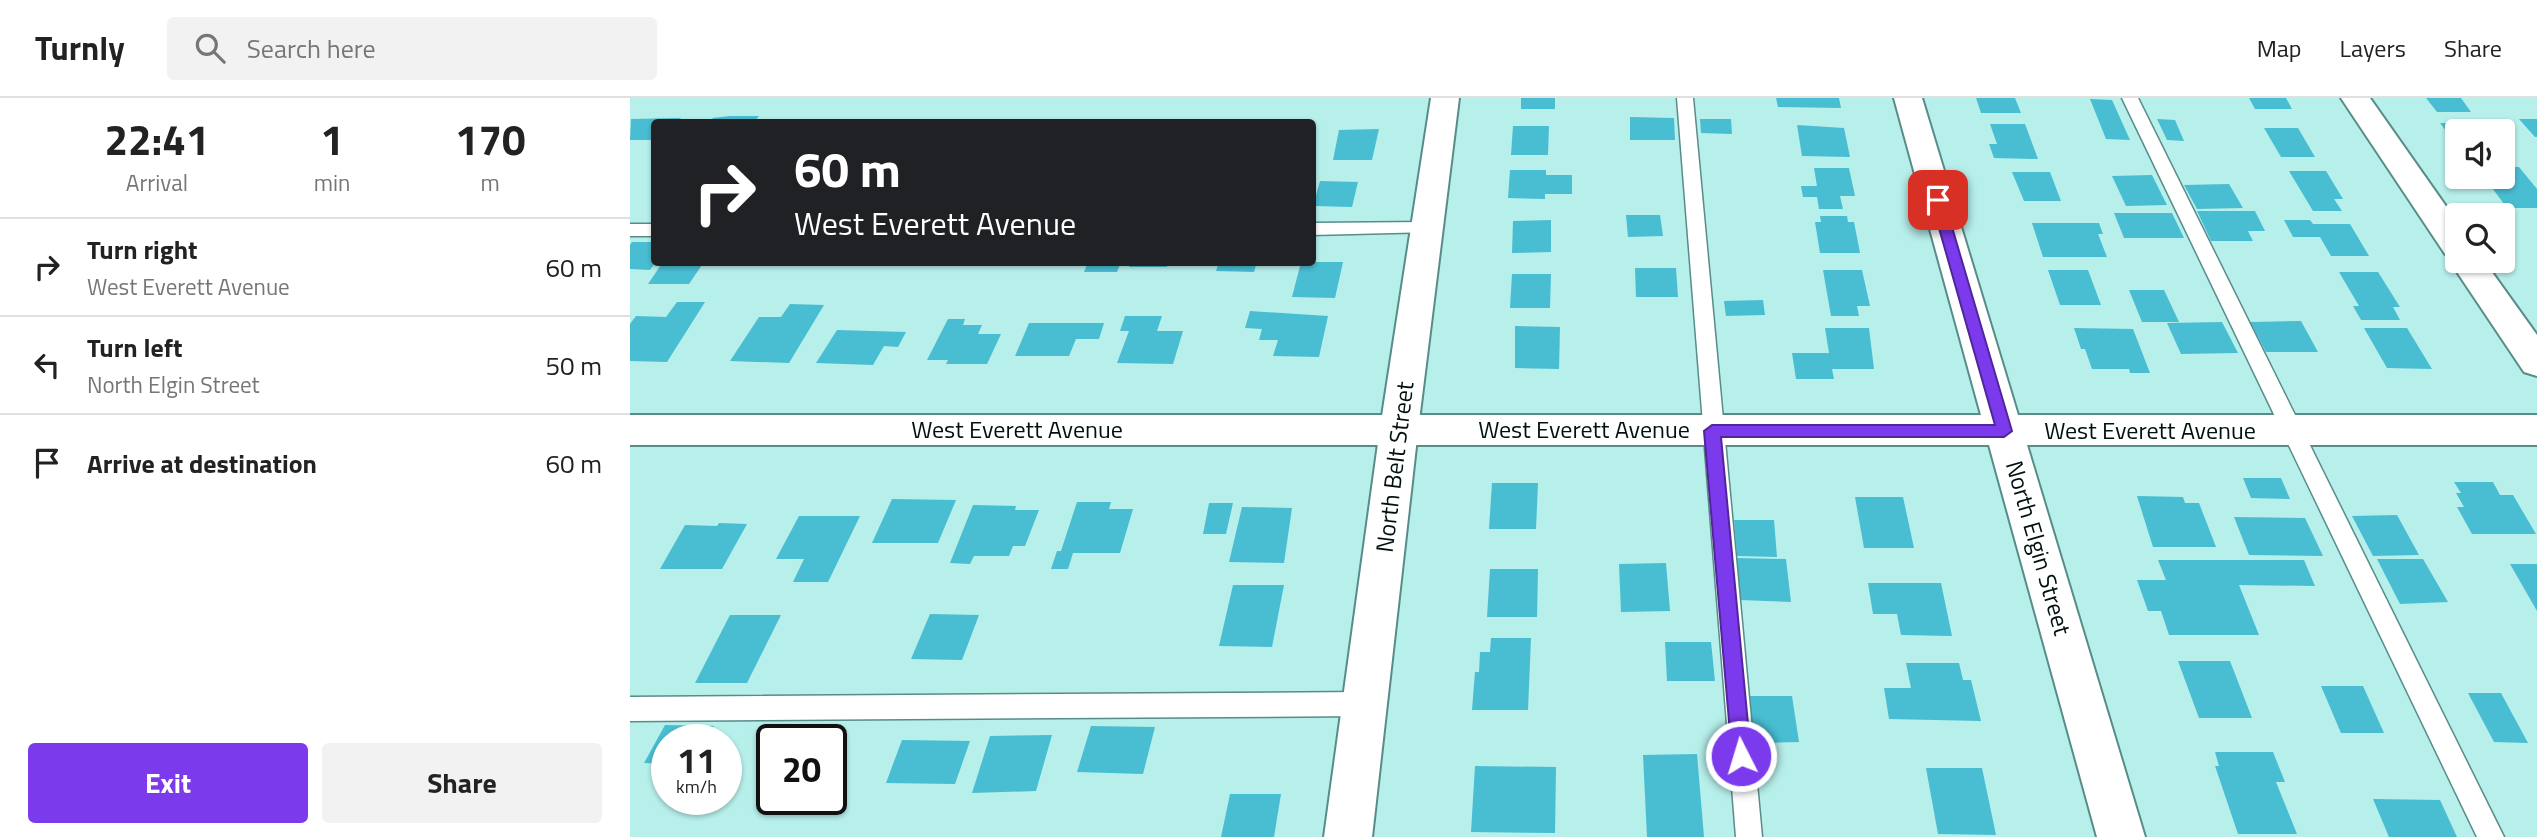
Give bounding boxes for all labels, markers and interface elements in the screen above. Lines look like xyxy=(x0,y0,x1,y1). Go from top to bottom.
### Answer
search box xyxy=(167,17,657,80)
text: Turnly xyxy=(35,23,125,73)
icon: search xyxy=(191,29,229,67)
text: Search here xyxy=(247,29,376,68)
text: Map xyxy=(2257,30,2302,66)
text: Layers xyxy=(2340,30,2406,66)
text: Share xyxy=(2444,30,2502,66)
text: 22:41 xyxy=(104,107,209,171)
text: 1 xyxy=(320,107,344,171)
text: 170 xyxy=(455,107,525,171)
map controls xyxy=(2445,119,2515,273)
button: sound xyxy=(2445,119,2515,189)
text: 60 m xyxy=(794,131,901,206)
icon: right xyxy=(679,147,770,238)
text: Arrival xyxy=(126,165,188,200)
text: min xyxy=(314,165,350,200)
text: m xyxy=(481,165,500,200)
pin xyxy=(1908,170,1968,230)
icon: arrive xyxy=(1919,181,1957,219)
text: West Everett Avenue xyxy=(794,199,1076,247)
button: search xyxy=(2445,203,2515,273)
text: Turn right xyxy=(87,230,198,269)
icon: right xyxy=(28,248,66,286)
text: 60 m xyxy=(545,248,602,287)
text: West Everett Avenue xyxy=(87,269,290,304)
text: Turn left xyxy=(87,328,182,367)
icon: left xyxy=(28,346,66,384)
text: 50 m xyxy=(545,346,602,385)
text: North Elgin Street xyxy=(87,367,260,402)
street label: North Belt Street xyxy=(1366,379,1422,554)
street label: West Everett Avenue xyxy=(911,411,1123,447)
street label: West Everett Avenue xyxy=(1478,411,1690,447)
street label: West Everett Avenue xyxy=(2044,412,2256,448)
icon: arrive xyxy=(28,444,66,482)
text: Arrive at destination xyxy=(87,444,317,483)
text: 60 m xyxy=(545,444,602,483)
street label: North Elgin Street xyxy=(1997,456,2081,640)
position arrow xyxy=(1704,719,1778,793)
speed limit sign: 20 xyxy=(756,724,847,815)
text: 11 xyxy=(677,733,716,787)
button: Exit xyxy=(28,743,308,823)
button: Share xyxy=(322,743,602,823)
text: km/h xyxy=(676,773,717,800)

